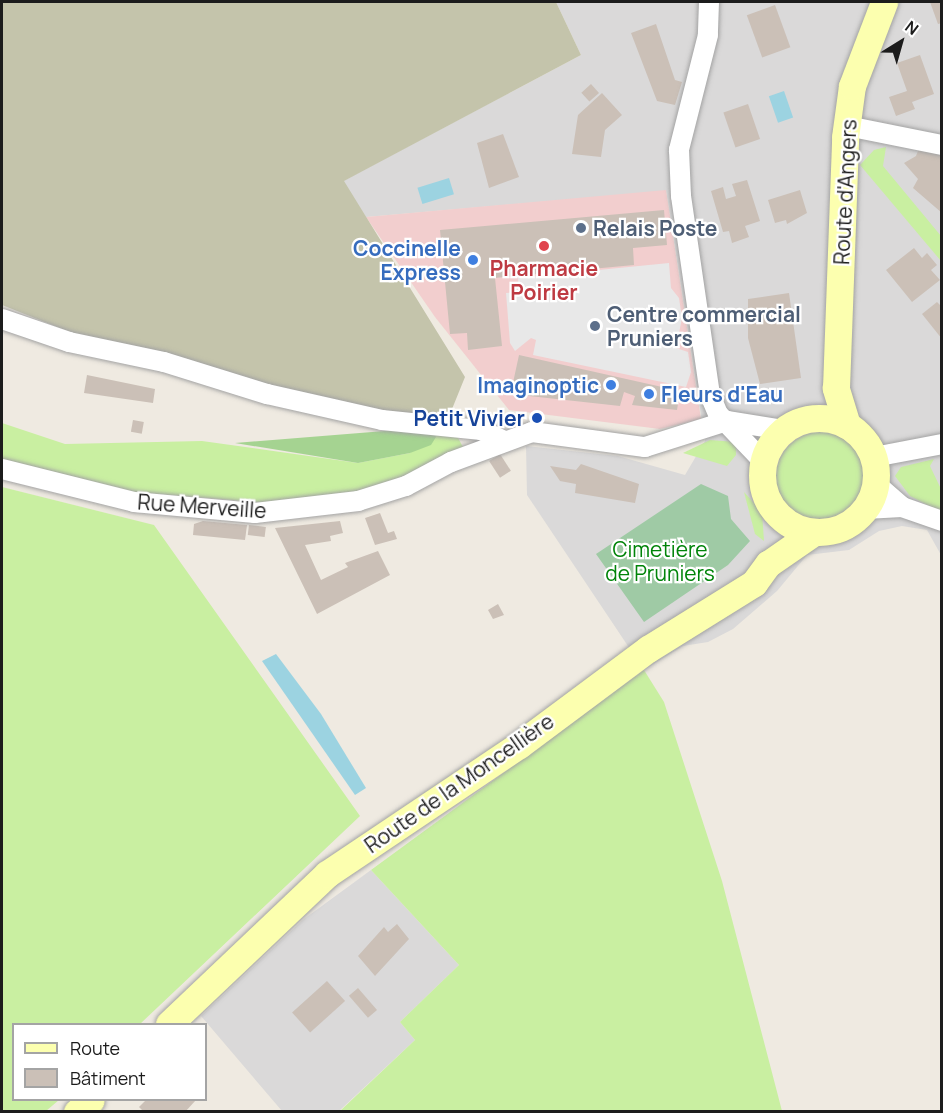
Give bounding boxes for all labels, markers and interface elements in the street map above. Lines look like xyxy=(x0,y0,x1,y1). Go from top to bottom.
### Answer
north arrow xyxy=(871,12,931,72)
text: N xyxy=(901,15,923,40)
street label: Route d'Angers xyxy=(829,119,861,265)
place label: Relais Poste xyxy=(593,215,717,241)
marker: Relais Poste xyxy=(574,221,588,235)
place label: Coccinelle Express xyxy=(353,235,461,285)
marker: Pharmacie Poirier xyxy=(537,239,551,253)
marker: Coccinelle Express xyxy=(466,253,480,267)
place label: Pharmacie Poirier xyxy=(490,255,598,305)
place label: Centre commercial Pruniers xyxy=(607,301,801,351)
marker: Centre commercial Pruniers xyxy=(588,319,602,333)
place label: Imaginoptic xyxy=(477,372,599,398)
marker: Imaginoptic xyxy=(604,378,618,392)
place label: Fleurs d'Eau xyxy=(661,381,783,407)
marker: Fleurs d'Eau xyxy=(642,387,656,401)
place label: Petit Vivier xyxy=(413,405,525,431)
marker: Petit Vivier xyxy=(530,411,544,425)
street label: Rue Merveille xyxy=(137,489,267,523)
park label: Cimetière de Pruniers xyxy=(605,536,715,586)
street label: Route de la Moncellière xyxy=(360,708,558,858)
legend xyxy=(12,1023,207,1101)
text: Route xyxy=(70,1036,120,1060)
text: Bâtiment xyxy=(70,1066,146,1090)

